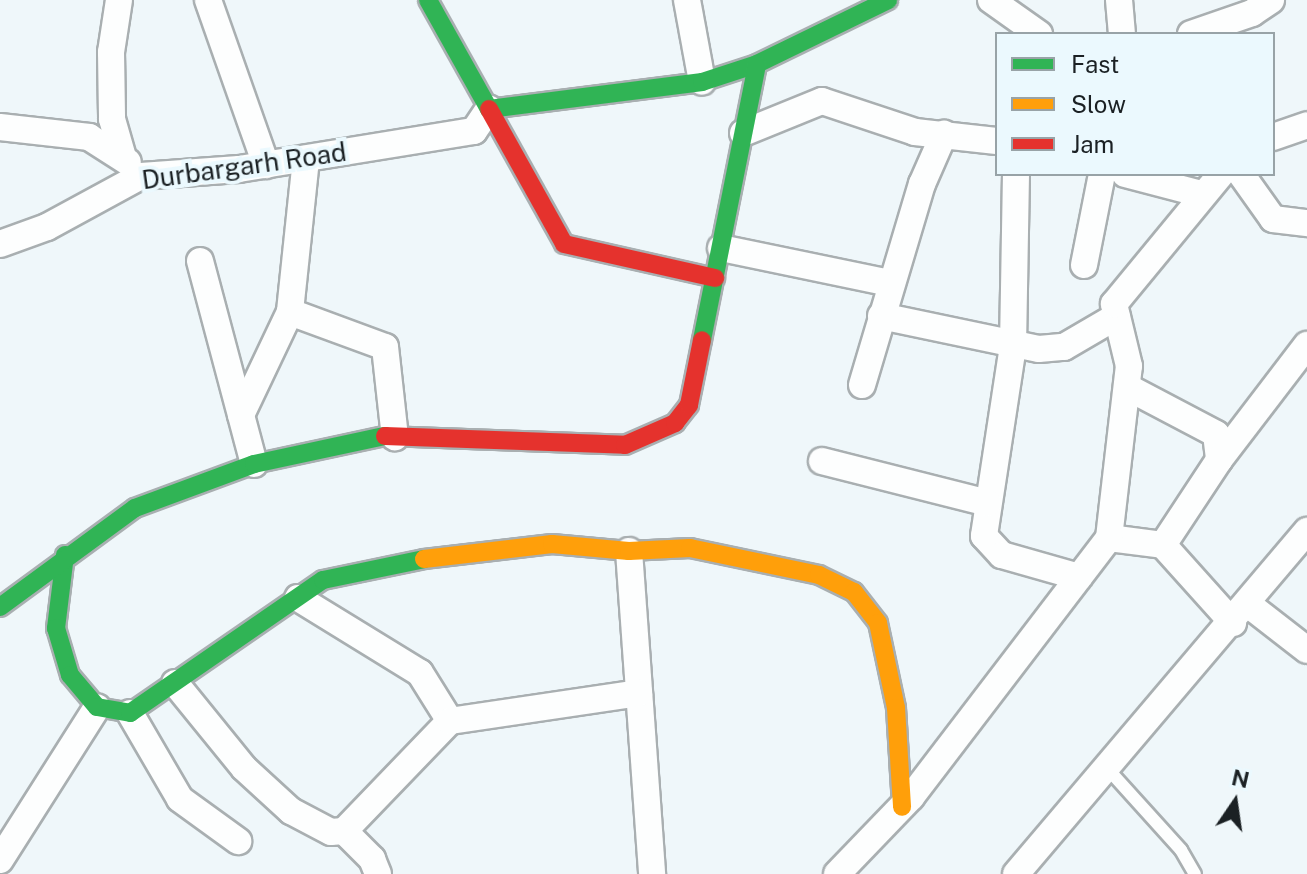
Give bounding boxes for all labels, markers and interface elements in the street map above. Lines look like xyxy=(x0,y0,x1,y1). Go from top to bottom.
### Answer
legend xyxy=(995,32,1275,176)
text: Fast xyxy=(1071,50,1119,78)
text: Slow xyxy=(1071,90,1126,118)
text: Jam xyxy=(1071,130,1114,158)
street label: Durbargarh Road xyxy=(140,136,348,196)
north arrow xyxy=(1195,762,1275,842)
text: N xyxy=(1229,764,1252,793)

